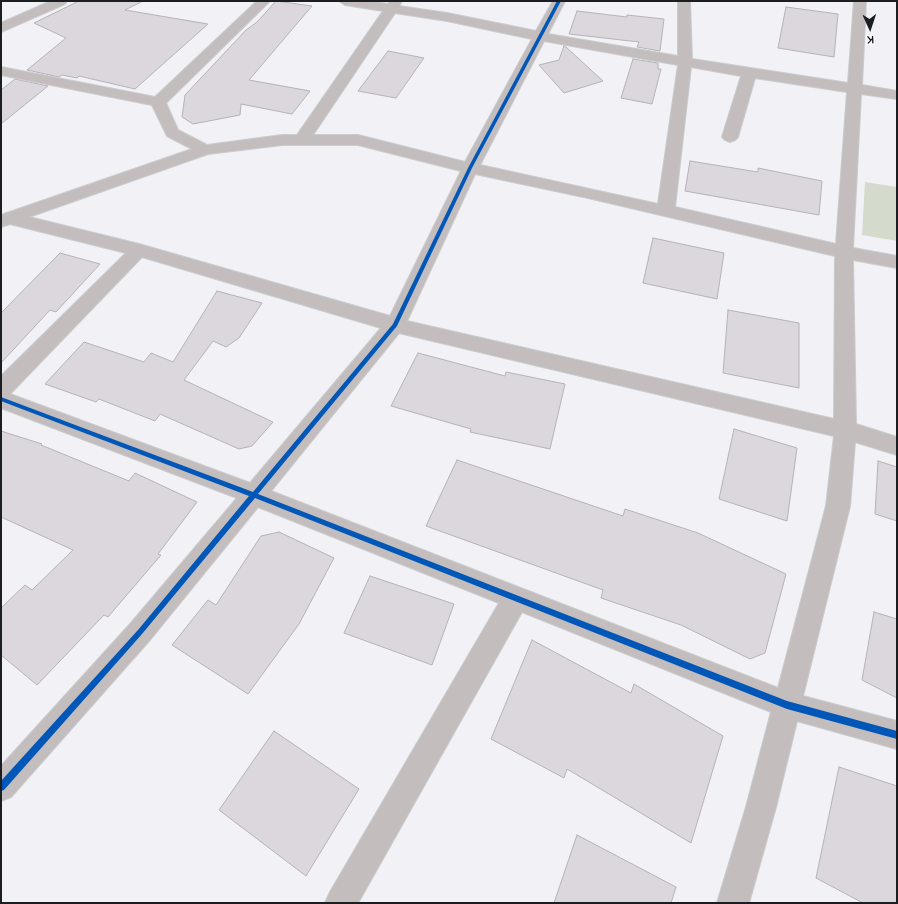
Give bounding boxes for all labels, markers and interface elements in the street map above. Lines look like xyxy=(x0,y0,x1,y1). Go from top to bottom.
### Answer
north arrow xyxy=(850,8,890,48)
text: K xyxy=(867,33,875,47)

